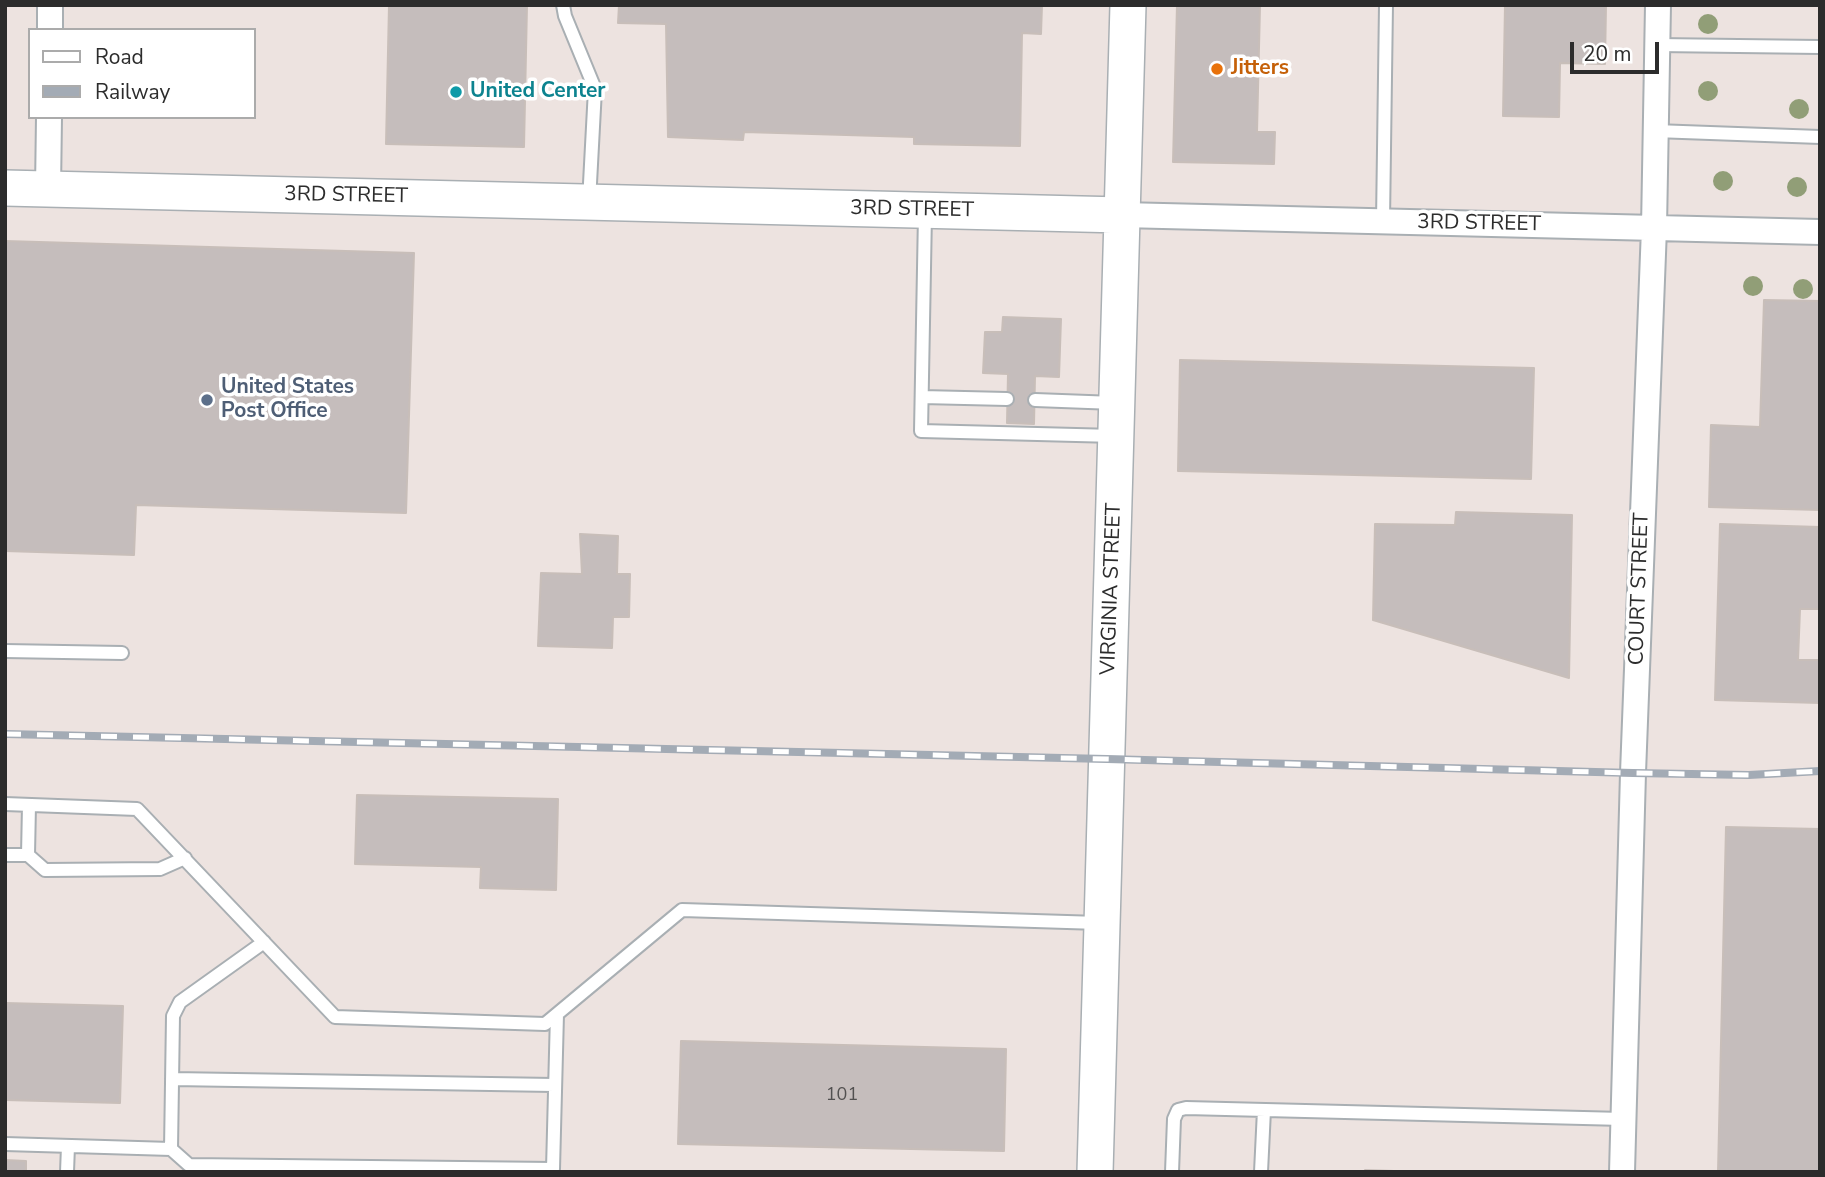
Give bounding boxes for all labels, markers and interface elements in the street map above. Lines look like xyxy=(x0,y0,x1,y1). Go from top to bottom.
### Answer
legend xyxy=(28,28,256,119)
scale bar xyxy=(1573,28,1662,72)
text: 20 m xyxy=(1583,40,1632,68)
text: Road xyxy=(95,43,144,71)
place label: Jitters xyxy=(1231,56,1289,82)
marker: Jitters xyxy=(1209,61,1225,77)
text: Railway xyxy=(95,78,170,106)
place label: United Center xyxy=(470,79,606,105)
marker: United Center xyxy=(448,84,464,100)
street label: 3RD STREET xyxy=(284,182,408,210)
street label: 3RD STREET xyxy=(850,196,974,224)
street label: 3RD STREET xyxy=(1417,210,1541,238)
place label: United States Post Office xyxy=(221,375,354,425)
marker: United States Post Office xyxy=(199,392,215,408)
street label: VIRGINIA STREET xyxy=(1096,503,1128,675)
street label: COURT STREET xyxy=(1625,512,1655,666)
house number: 101 xyxy=(826,1085,858,1107)

